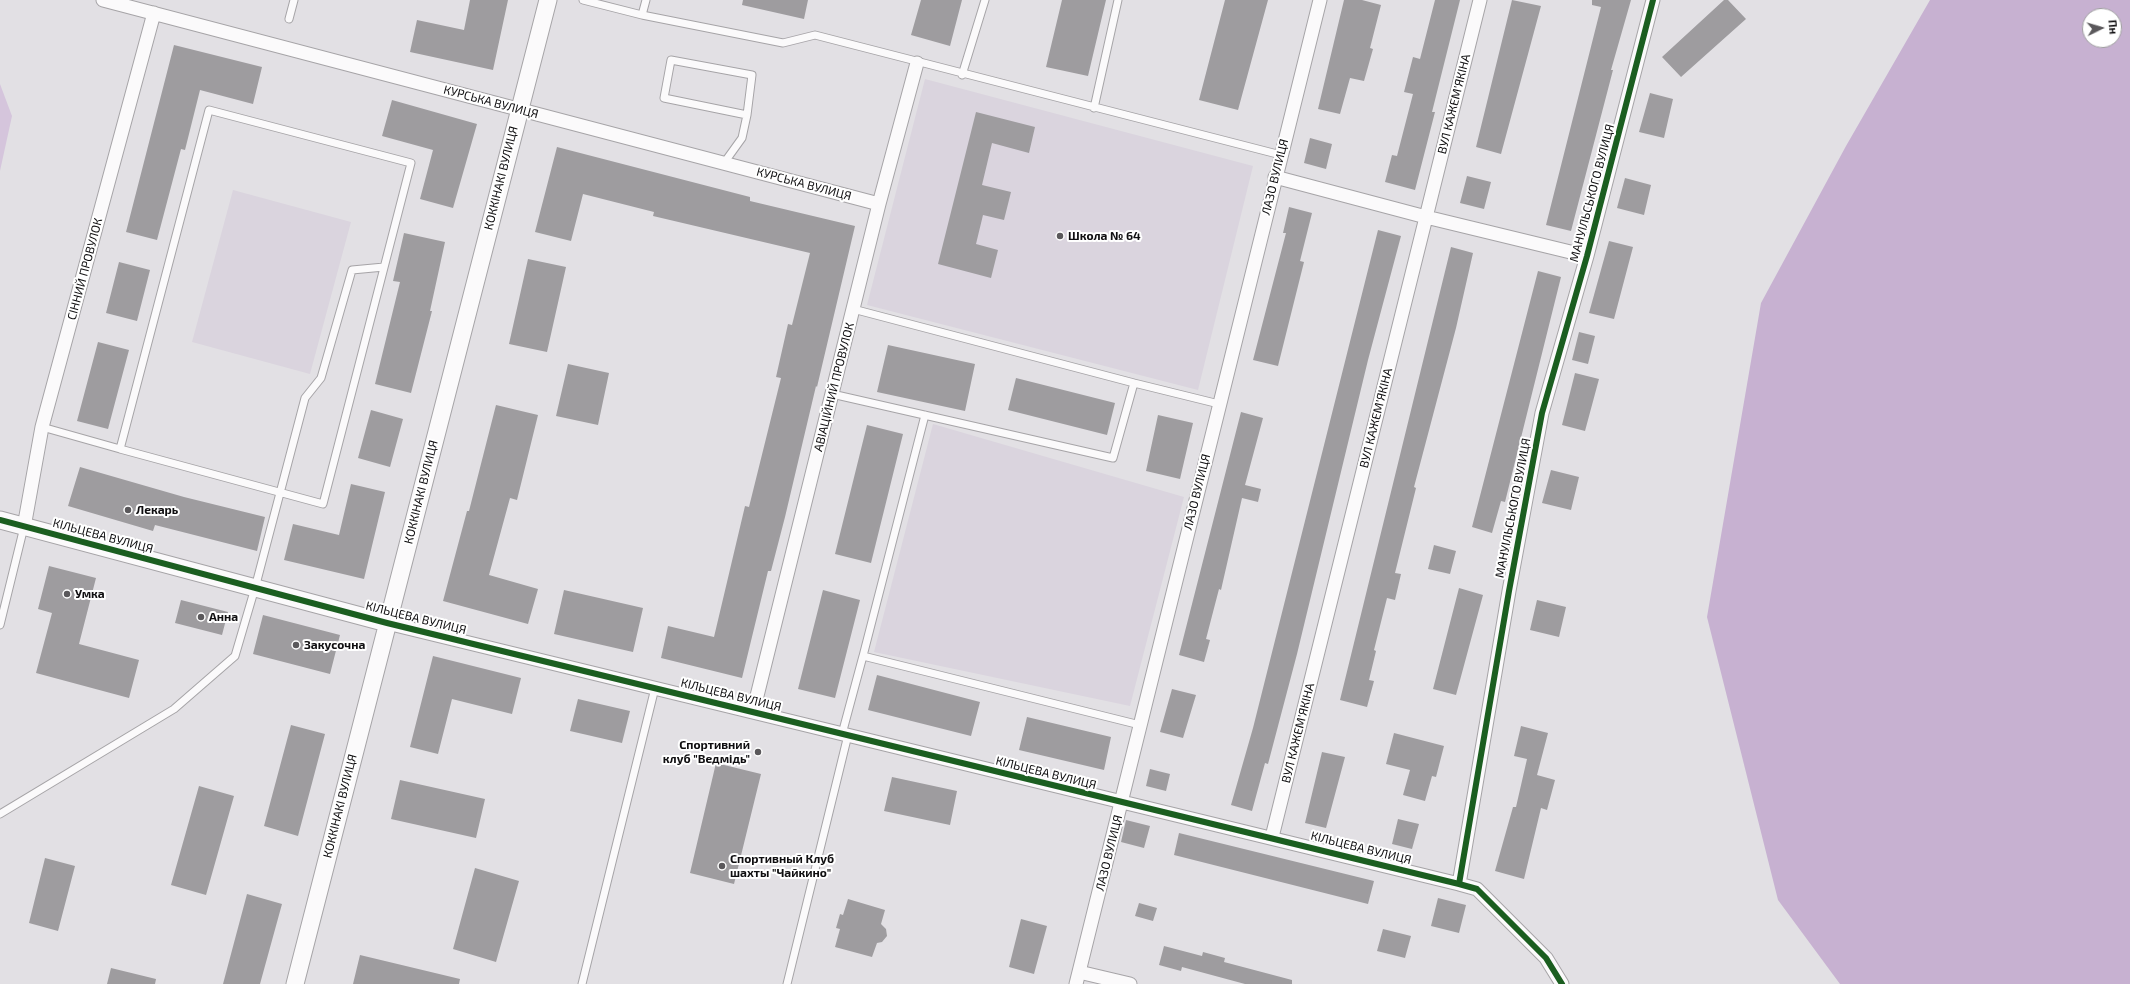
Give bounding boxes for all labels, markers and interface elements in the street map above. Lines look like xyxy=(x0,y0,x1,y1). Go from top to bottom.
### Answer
north arrow xyxy=(2082,8,2122,48)
text: Пн xyxy=(2106,19,2121,35)
street label: ВУЛ КАЖЕМ'ЯКІНА xyxy=(1435,52,1473,156)
street label: КУРСЬКА ВУЛИЦЯ xyxy=(442,82,540,122)
street label: МАНУІЛЬСЬКОГО ВУЛИЦЯ xyxy=(1567,123,1617,263)
street label: КОККІНАКІ ВУЛИЦЯ xyxy=(481,125,521,231)
street label: ЛАЗО ВУЛИЦЯ xyxy=(1259,137,1291,217)
street label: КУРСЬКА ВУЛИЦЯ xyxy=(755,164,853,204)
street label: СІННИЙ ПРОВУЛОК xyxy=(64,216,106,322)
place label: Школа № 64 xyxy=(1068,229,1141,243)
marker: Школа № 64 xyxy=(1055,231,1065,241)
street label: АВІАЦІЙНИЙ ПРОВУЛОК xyxy=(811,321,857,453)
street label: ВУЛ КАЖЕМ'ЯКІНА xyxy=(1357,366,1395,470)
street label: МАНУІЛЬСЬКОГО ВУЛИЦЯ xyxy=(1492,437,1534,579)
street label: КОККІНАКІ ВУЛИЦЯ xyxy=(401,439,441,545)
street label: ЛАЗО ВУЛИЦЯ xyxy=(1181,452,1213,532)
place label: Лекарь xyxy=(136,503,178,517)
marker: Лекарь xyxy=(123,505,133,515)
street label: КІЛЬЦЕВА ВУЛИЦЯ xyxy=(51,516,155,556)
place label: Умка xyxy=(75,587,105,601)
marker: Умка xyxy=(62,589,72,599)
street label: КІЛЬЦЕВА ВУЛИЦЯ xyxy=(364,599,468,637)
place label: Анна xyxy=(209,610,238,624)
marker: Анна xyxy=(196,612,206,622)
place label: Закусочна xyxy=(304,638,365,652)
marker: Закусочна xyxy=(291,640,301,650)
street label: КІЛЬЦЕВА ВУЛИЦЯ xyxy=(679,676,783,714)
street label: ВУЛ КАЖЕМ'ЯКІНА xyxy=(1279,681,1317,785)
place label: Спортивний клуб "Ведмідь" xyxy=(663,738,750,766)
marker: Спортивний клуб "Ведмідь" xyxy=(753,747,763,757)
street label: КОККІНАКІ ВУЛИЦЯ xyxy=(320,753,360,859)
street label: КІЛЬЦЕВА ВУЛИЦЯ xyxy=(994,754,1098,792)
street label: ЛАЗО ВУЛИЦЯ xyxy=(1093,813,1125,893)
street label: КІЛЬЦЕВА ВУЛИЦЯ xyxy=(1309,829,1413,867)
place label: Спортивный Клуб шахты "Чайкино" xyxy=(730,852,834,880)
marker: Спортивный Клуб шахты "Чайкино" xyxy=(717,861,727,871)

